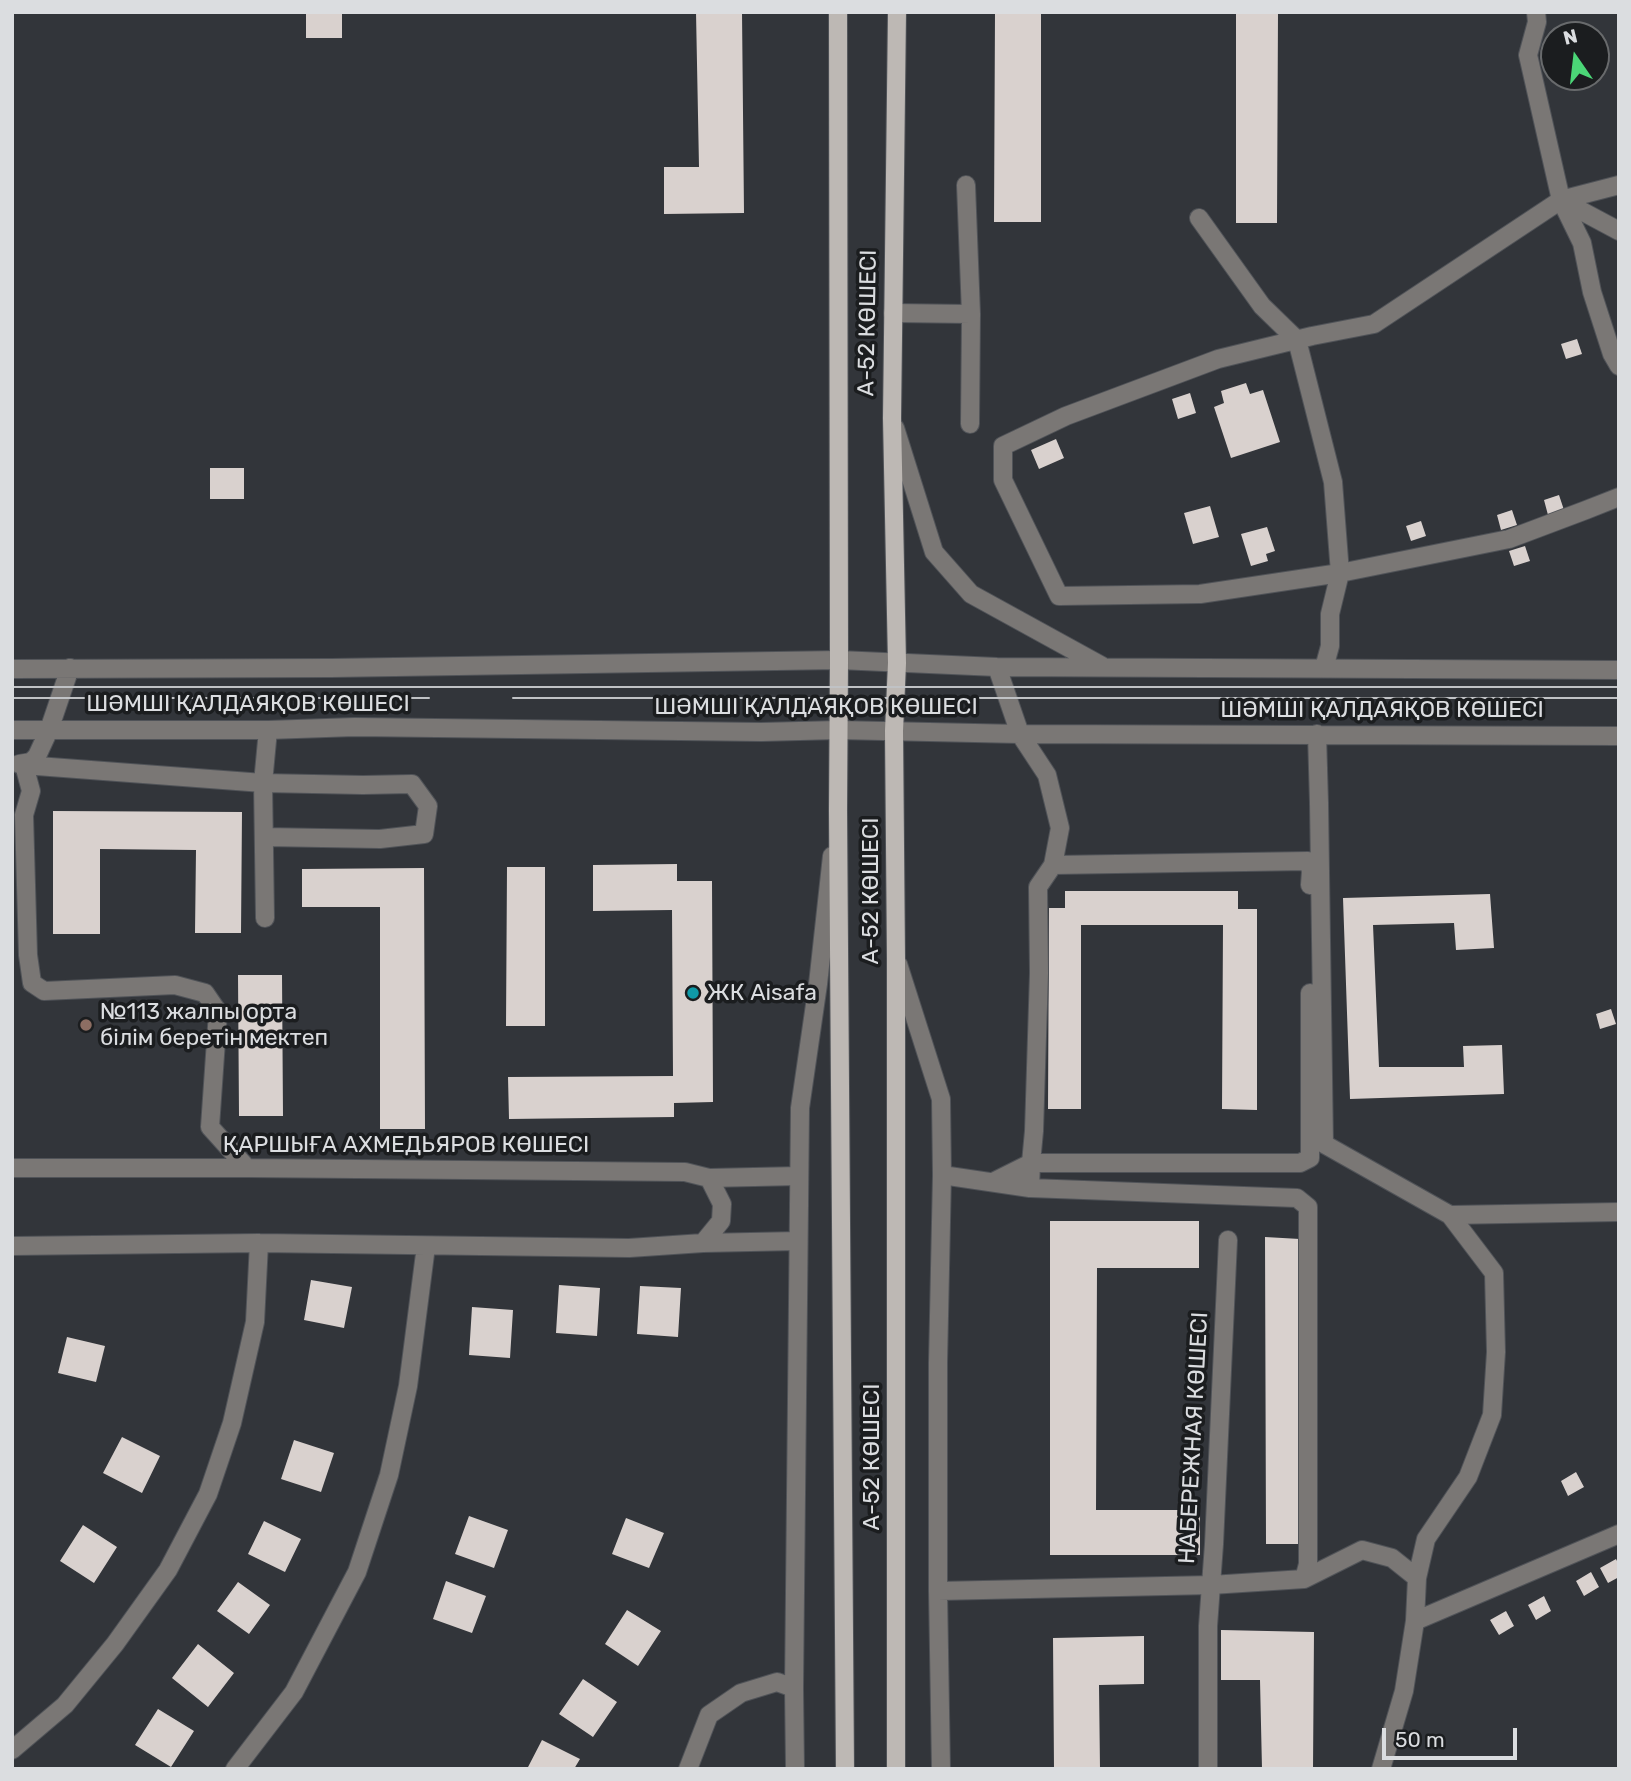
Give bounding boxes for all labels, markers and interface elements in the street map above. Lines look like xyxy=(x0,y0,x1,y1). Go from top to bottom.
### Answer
north arrow xyxy=(1540,21,1610,91)
text: N xyxy=(1561,24,1580,50)
street label: А-52 КӨШЕСІ xyxy=(853,249,883,397)
street label: ШӘМШІ ҚАЛДАЯҚОВ КӨШЕСІ xyxy=(86,690,410,718)
street label: ШӘМШІ ҚАЛДАЯҚОВ КӨШЕСІ xyxy=(654,693,978,721)
street label: ШӘМШІ ҚАЛДАЯҚОВ КӨШЕСІ xyxy=(1220,696,1544,724)
street label: А-52 КӨШЕСІ xyxy=(857,818,885,964)
place label: ЖК Aisafa xyxy=(707,979,817,1007)
marker: ЖК Aisafa xyxy=(685,985,701,1001)
place label: №113 жалпы орта білім беретін мектеп xyxy=(100,998,328,1052)
marker: №113 жалпы орта білім беретін мектеп xyxy=(78,1017,94,1033)
street label: ҚАРШЫҒА АХМЕДЬЯРОВ КӨШЕСІ xyxy=(223,1131,589,1159)
street label: НАБЕРЕЖНАЯ КӨШЕСІ xyxy=(1174,1311,1214,1565)
street label: А-52 КӨШЕСІ xyxy=(858,1384,886,1530)
scale bar xyxy=(1386,1714,1521,1758)
text: 50 m xyxy=(1395,1727,1445,1752)

